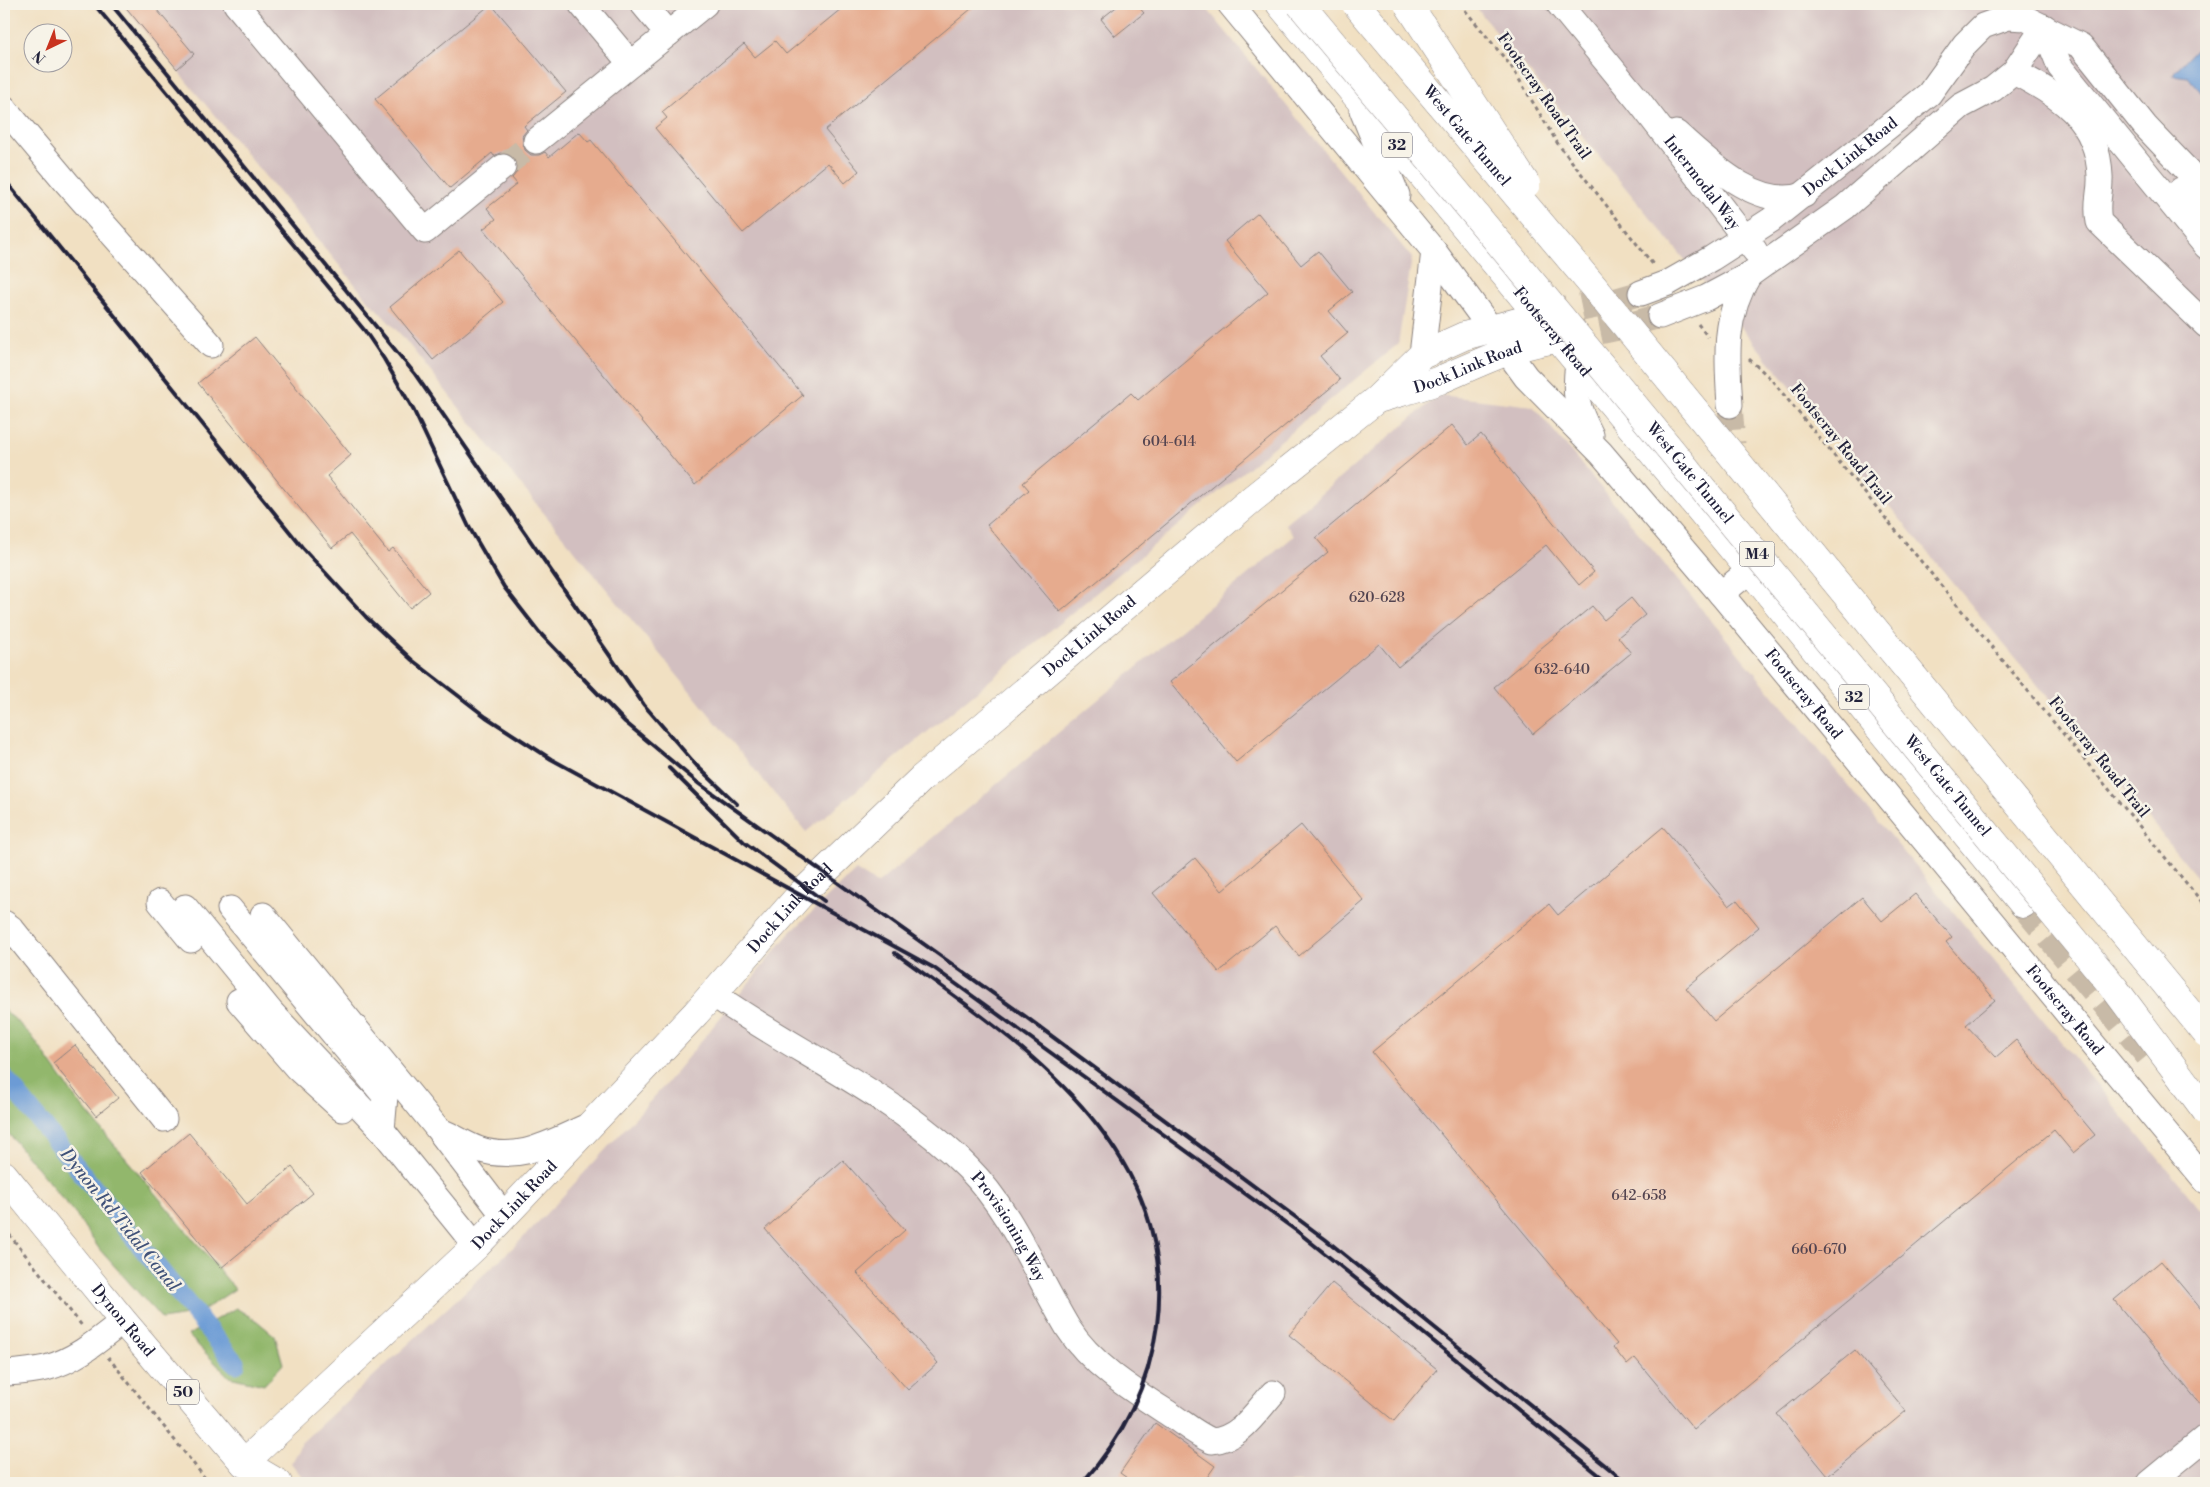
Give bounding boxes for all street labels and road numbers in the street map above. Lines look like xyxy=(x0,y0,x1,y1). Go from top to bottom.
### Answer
street label: Footscray Road Trail xyxy=(1493,29,1595,163)
street label: West Gate Tunnel xyxy=(1418,80,1515,190)
street label: Dock Link Road xyxy=(1799,113,1902,201)
road number: 32 xyxy=(1382,132,1412,158)
street label: Intermodal Way xyxy=(1659,132,1745,234)
street label: Footscray Road xyxy=(1509,283,1595,381)
street label: Dock Link Road xyxy=(1411,337,1525,398)
street label: Footscray Road Trail xyxy=(1786,379,1896,509)
street label: West Gate Tunnel xyxy=(1642,418,1738,528)
road number: M4 xyxy=(1740,542,1774,566)
street label: Dock Link Road xyxy=(1039,591,1140,681)
street label: Footscray Road xyxy=(1761,645,1847,743)
road number: 32 xyxy=(1839,684,1869,710)
street label: Footscray Road Trail xyxy=(2044,692,2154,822)
street label: West Gate Tunnel xyxy=(1899,730,1995,841)
street label: Dock Link Road xyxy=(743,859,837,957)
street label: Footscray Road xyxy=(2022,961,2108,1059)
street label: Dock Link Road xyxy=(468,1156,562,1254)
street label: Provisioning Way xyxy=(966,1167,1051,1285)
street label: Dynon Road xyxy=(87,1280,159,1361)
road number: 50 xyxy=(167,1380,199,1404)

